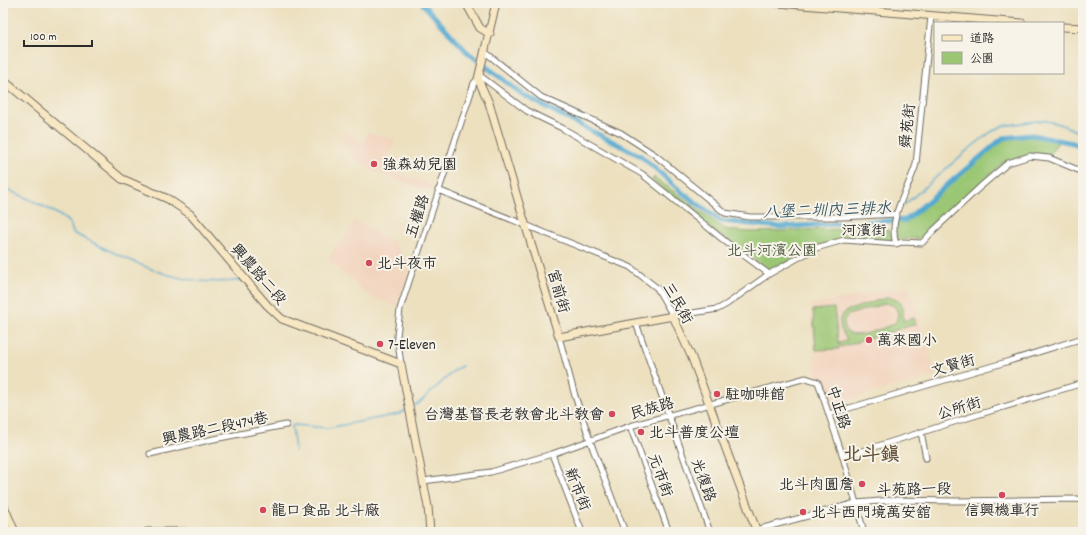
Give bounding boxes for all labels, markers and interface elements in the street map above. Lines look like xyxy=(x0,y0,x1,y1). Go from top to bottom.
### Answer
scale bar xyxy=(24,22,92,48)
legend xyxy=(934,22,1064,74)
text: 100 m xyxy=(30,29,57,46)
text: 道路 xyxy=(970,31,994,48)
text: 公園 xyxy=(970,51,994,68)
street label: 舜苑街 xyxy=(896,103,922,150)
place label: 強森幼兒園 xyxy=(382,155,457,177)
marker: 強森幼兒園 xyxy=(369,159,379,169)
street label: 五權路 xyxy=(401,192,436,241)
water label: 八堡二圳內三排水 xyxy=(763,198,892,225)
street label: 河濱街 xyxy=(841,221,887,243)
street label: 興農路二段 xyxy=(225,240,290,311)
park label: 北斗河濱公園 xyxy=(727,241,817,263)
place label: 北斗夜市 xyxy=(377,254,437,276)
marker: 北斗夜市 xyxy=(364,258,374,268)
street label: 宮前街 xyxy=(540,267,574,316)
street label: 三民街 xyxy=(655,279,697,329)
place label: 萬來國小 xyxy=(877,331,937,353)
place label: 7-Eleven xyxy=(388,335,436,357)
marker: 萬來國小 xyxy=(864,335,874,345)
marker: 7-Eleven xyxy=(375,339,385,349)
street label: 文賢街 xyxy=(929,350,978,384)
street label: 中正路 xyxy=(820,383,855,432)
place label: 駐咖啡館 xyxy=(725,385,785,407)
marker: 駐咖啡館 xyxy=(712,389,722,399)
street label: 民族路 xyxy=(628,393,677,427)
street label: 公所街 xyxy=(935,393,984,427)
place label: 台灣基督長老教會北斗教會 xyxy=(424,405,604,427)
street label: 興農路二段474巷 xyxy=(160,408,271,452)
marker: 台灣基督長老教會北斗教會 xyxy=(607,409,617,419)
place label: 北斗普度公壇 xyxy=(649,423,740,445)
marker: 北斗普度公壇 xyxy=(636,427,646,437)
district label: 北斗鎮 xyxy=(842,443,900,470)
street label: 元市街 xyxy=(641,451,677,501)
street label: 光復路 xyxy=(684,456,720,506)
street label: 新市街 xyxy=(558,465,595,515)
place label: 北斗肉圓詹 xyxy=(779,475,854,497)
marker: 北斗肉圓詹 xyxy=(857,479,867,489)
street label: 斗苑路一段 xyxy=(876,479,952,503)
marker: 信興機車行 xyxy=(997,490,1007,500)
place label: 龍口食品 北斗廠 xyxy=(271,501,379,523)
place label: 信興機車行 xyxy=(964,501,1040,523)
place label: 北斗西門境萬安舘 xyxy=(811,503,931,525)
marker: 龍口食品 北斗廠 xyxy=(258,505,268,515)
marker: 北斗西門境萬安舘 xyxy=(798,507,808,517)

